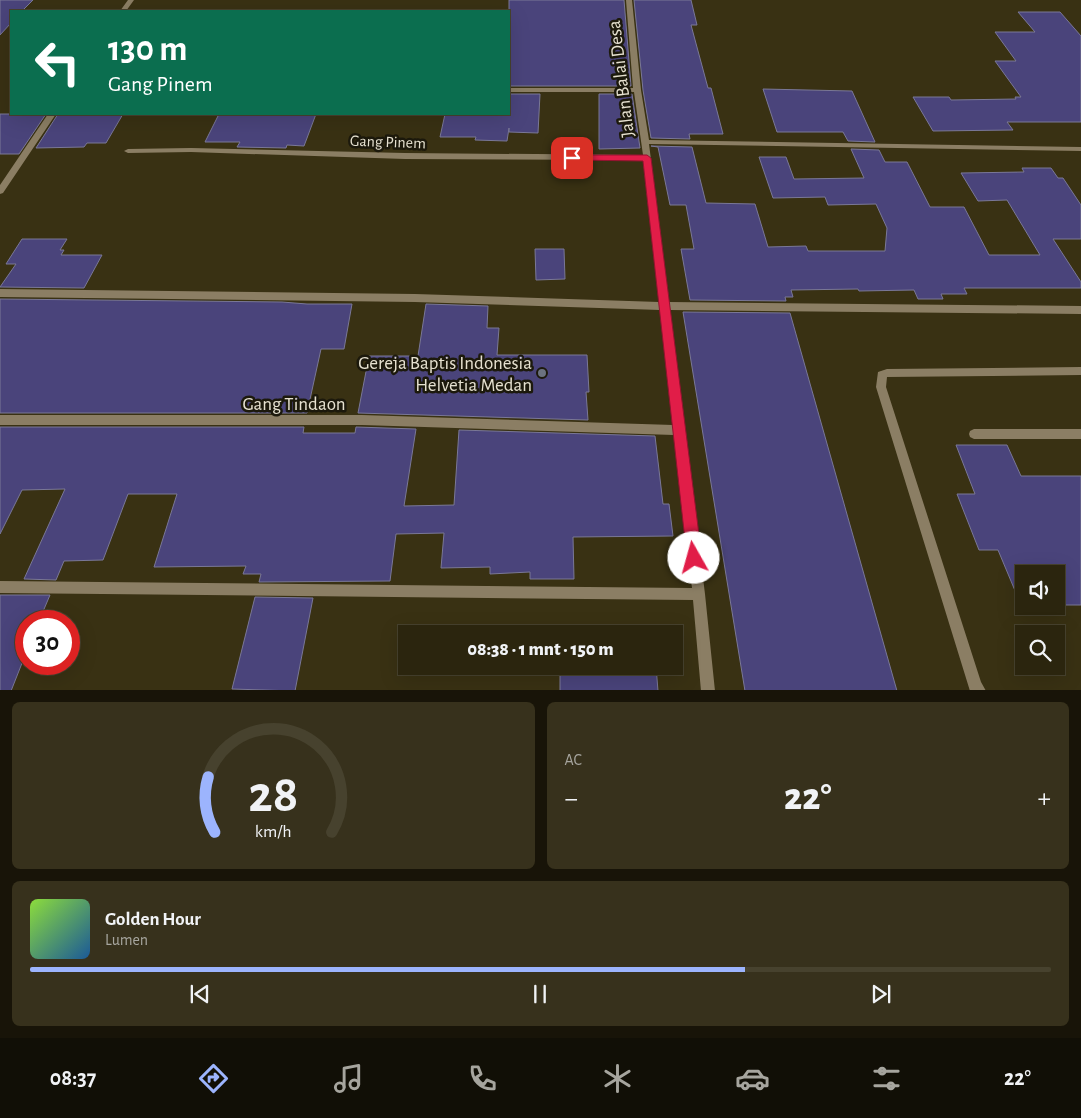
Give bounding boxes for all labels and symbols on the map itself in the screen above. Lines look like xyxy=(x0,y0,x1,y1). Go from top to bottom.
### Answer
street label: Jalan Balai Desa xyxy=(605,19,638,138)
street label: Gang Pinem xyxy=(350,133,426,151)
pin xyxy=(551,137,593,179)
place label: Gereja Baptis Indonesia Helvetia Medan xyxy=(358,354,532,395)
marker: Gereja Baptis Indonesia Helvetia Medan xyxy=(536,367,548,379)
street label: Gang Tindaon xyxy=(242,395,346,414)
position arrow xyxy=(667,531,719,583)
speed limit sign: 30 xyxy=(15,610,80,675)

